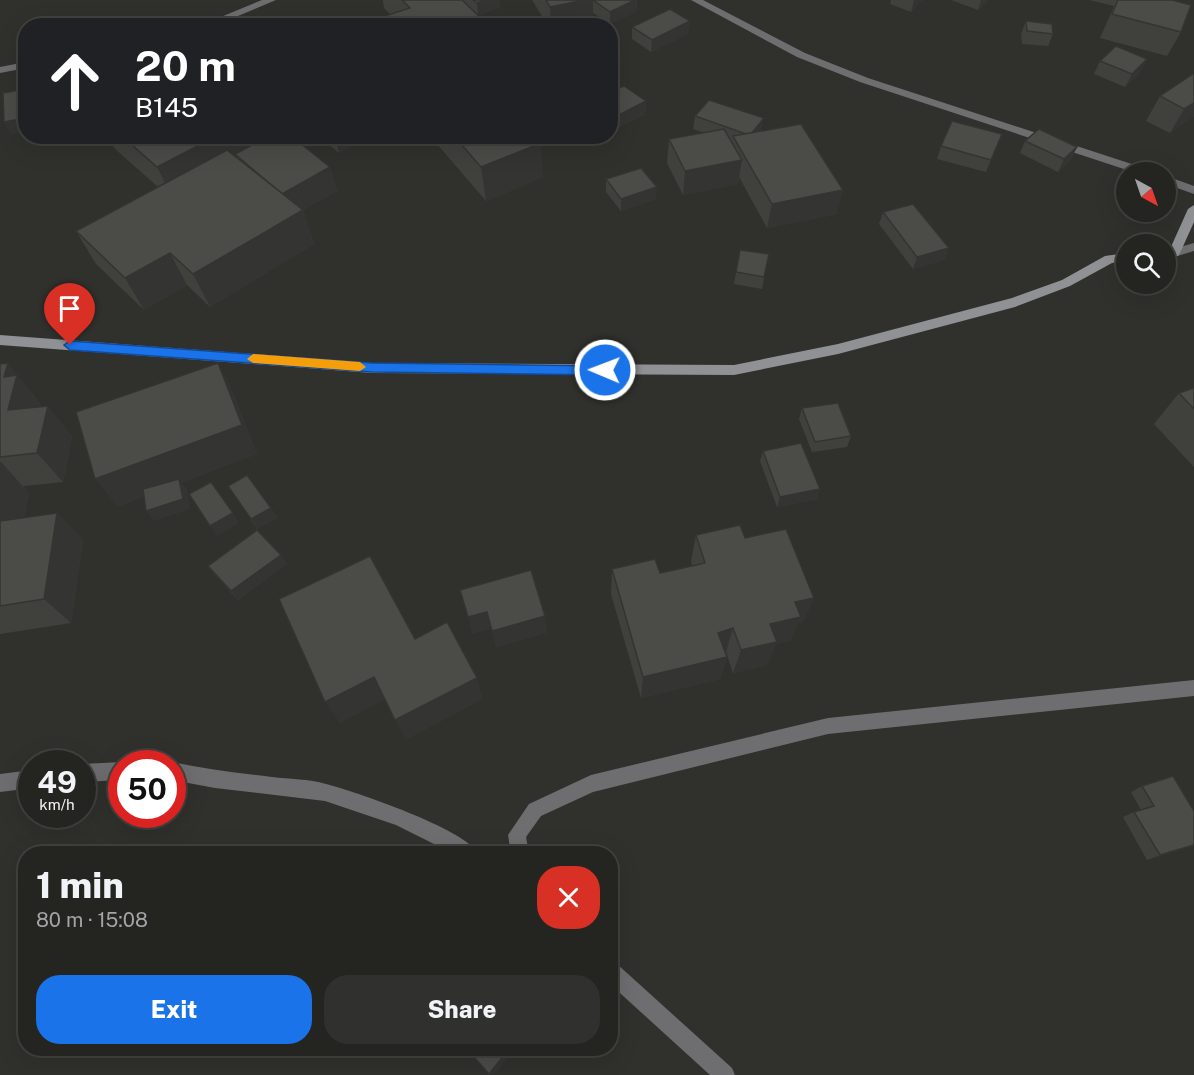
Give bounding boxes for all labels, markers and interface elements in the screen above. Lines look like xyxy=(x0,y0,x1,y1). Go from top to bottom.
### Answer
text: 20 m xyxy=(135,41,236,90)
icon: ahead xyxy=(36,42,114,120)
text: B145 xyxy=(135,91,198,123)
north arrow xyxy=(1116,162,1176,222)
map controls xyxy=(1116,162,1176,294)
button: search xyxy=(1116,234,1176,294)
pin xyxy=(44,283,95,345)
icon: arrive xyxy=(53,292,86,325)
position arrow xyxy=(573,338,637,402)
speed limit sign: 50 xyxy=(108,750,186,828)
text: 49 xyxy=(37,764,77,800)
text: km/h xyxy=(39,796,75,813)
text: 1 min xyxy=(36,864,124,906)
button: close xyxy=(537,866,600,929)
text: 80 m · 15:08 xyxy=(36,908,148,932)
button: Exit xyxy=(36,975,312,1044)
button: Share xyxy=(324,975,600,1044)

